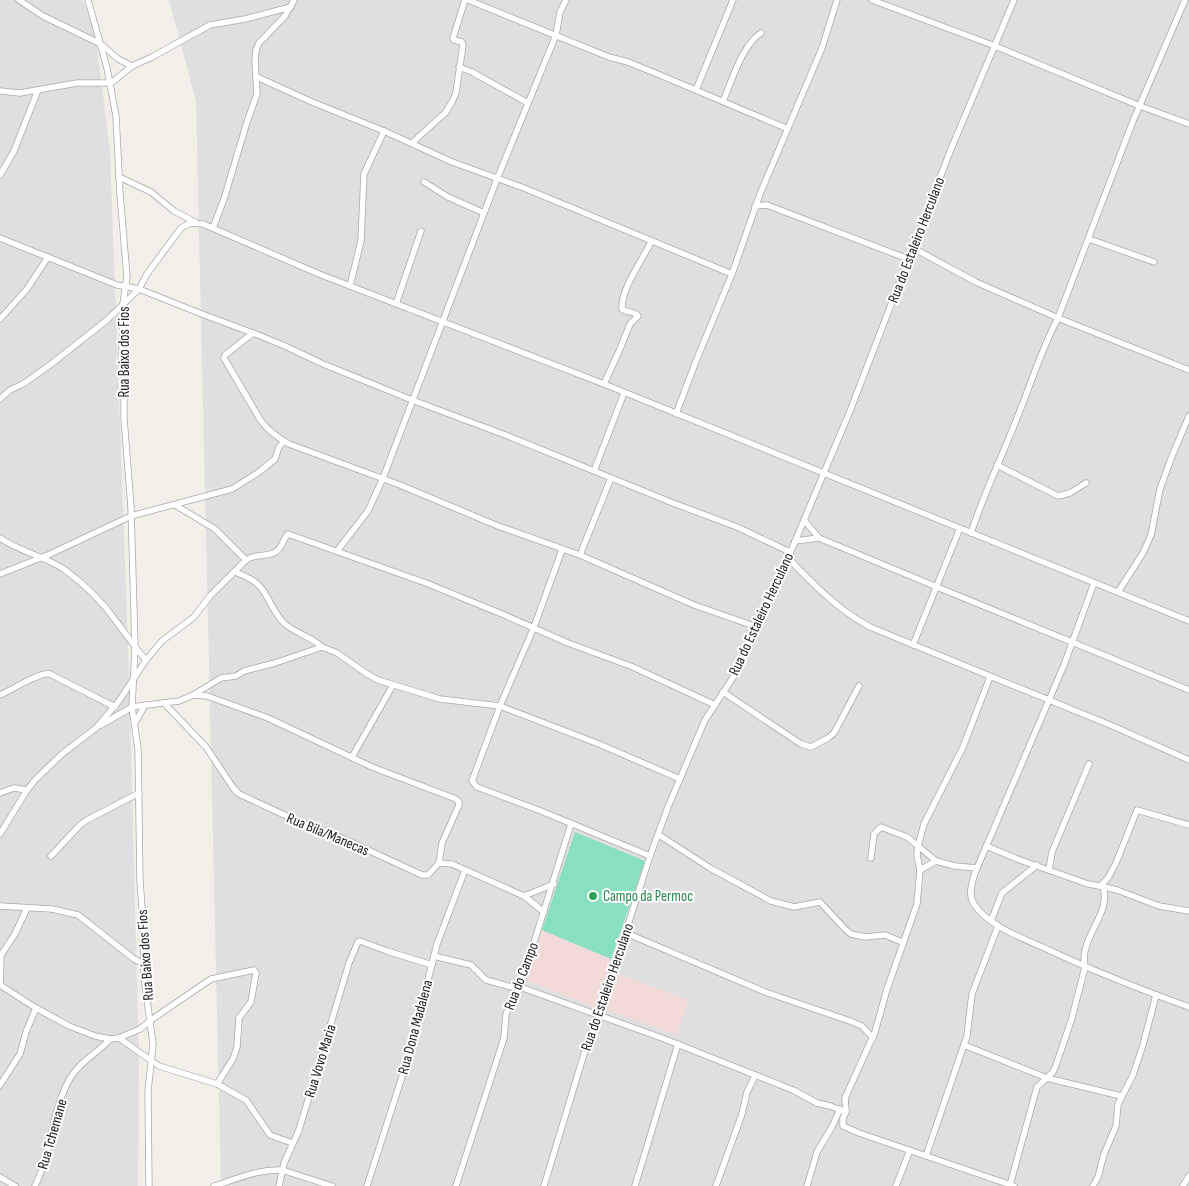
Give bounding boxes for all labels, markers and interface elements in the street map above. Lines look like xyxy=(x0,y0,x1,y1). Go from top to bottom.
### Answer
street label: Rua do Estaleiro Herculano xyxy=(884,174,949,306)
street label: Rua Baixo dos Fios xyxy=(115,306,134,398)
street label: Rua do Estaleiro Herculano xyxy=(725,550,798,679)
street label: Rua Bila/Manecas xyxy=(284,809,372,860)
place label: Campo da Permoc xyxy=(603,887,693,906)
marker: Campo da Permoc xyxy=(587,890,599,902)
street label: Rua Baixo dos Fios xyxy=(133,909,158,1001)
street label: Rua do Estaleiro Herculano xyxy=(577,921,638,1053)
street label: Rua do Campo xyxy=(500,940,543,1013)
street label: Rua Dona Madalena xyxy=(394,977,437,1077)
street label: Rua Vovo Maria xyxy=(300,1022,341,1100)
street label: Rua Tchemane xyxy=(33,1097,72,1172)

